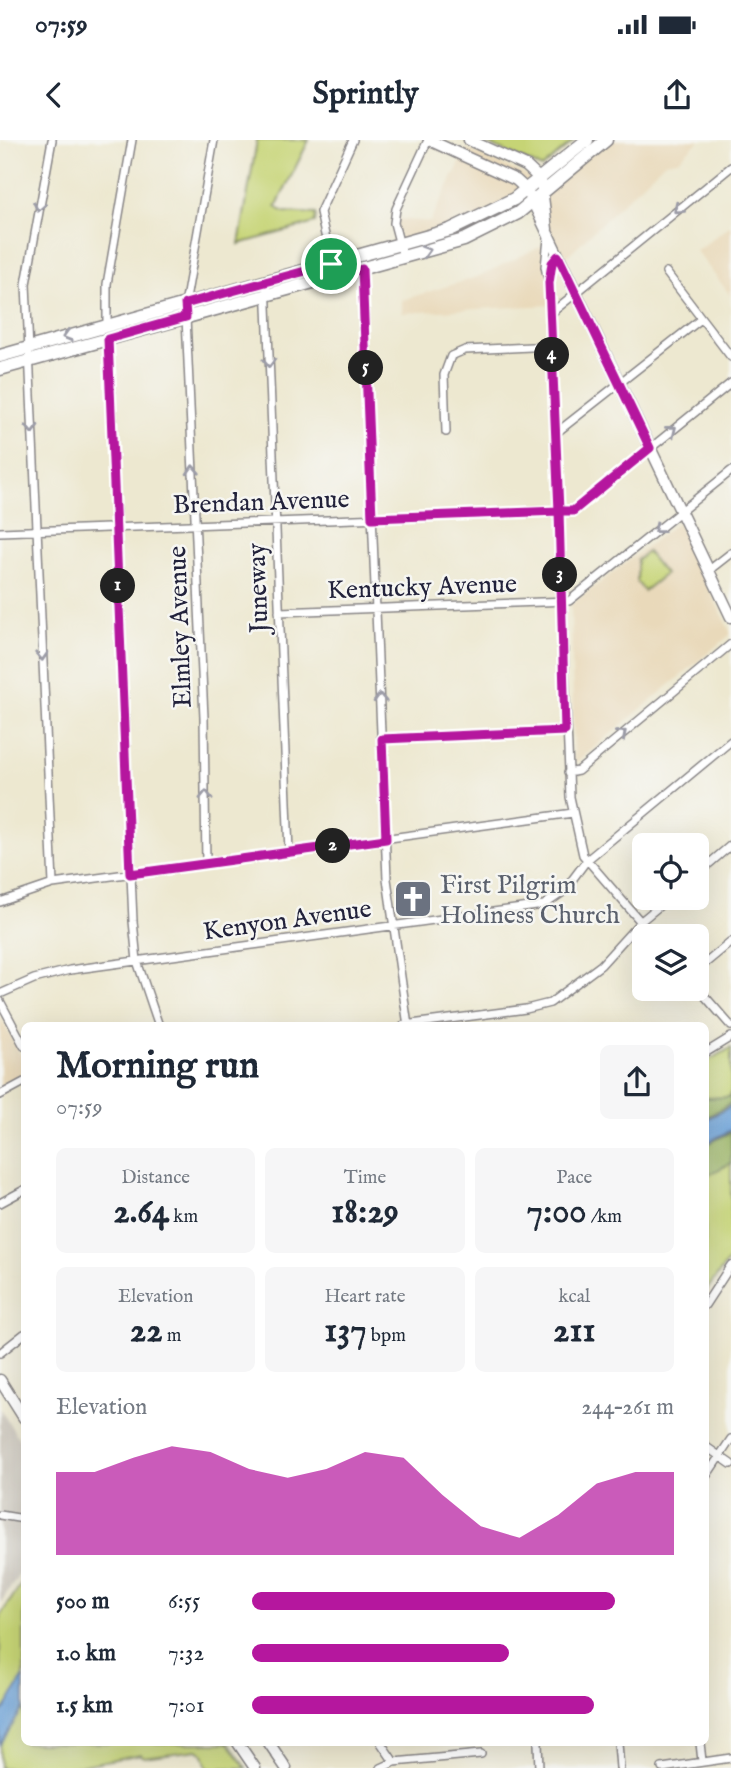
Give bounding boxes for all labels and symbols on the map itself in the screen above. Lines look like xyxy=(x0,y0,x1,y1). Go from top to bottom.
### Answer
one-way arrow xyxy=(32,201,47,213)
one-way arrow xyxy=(673,201,686,214)
pin xyxy=(301,234,361,294)
one-way arrow xyxy=(420,244,432,259)
one-way arrow xyxy=(61,328,73,343)
pin: 4 xyxy=(534,338,570,372)
pin: 5 xyxy=(348,350,384,386)
one-way arrow xyxy=(262,358,277,369)
one-way arrow xyxy=(24,423,39,434)
one-way arrow xyxy=(665,426,677,439)
one-way arrow xyxy=(186,464,201,475)
street label: Brendan Avenue xyxy=(172,483,350,522)
one-way arrow xyxy=(654,520,666,533)
street label: Juneway xyxy=(240,542,277,637)
street label: Elmley Avenue xyxy=(161,545,200,709)
pin: 3 xyxy=(542,558,578,592)
pin: 1 xyxy=(100,568,136,604)
street label: Kentucky Avenue xyxy=(327,568,518,607)
one-way arrow xyxy=(35,651,50,662)
one-way arrow xyxy=(373,692,388,703)
one-way arrow xyxy=(614,730,627,742)
one-way arrow xyxy=(198,789,214,800)
pin: 2 xyxy=(316,828,350,864)
place label: First Pilgrim Holiness Church xyxy=(440,869,620,932)
church icon: First Pilgrim Holiness Church xyxy=(392,878,434,920)
street label: Kenyon Avenue xyxy=(201,892,374,949)

